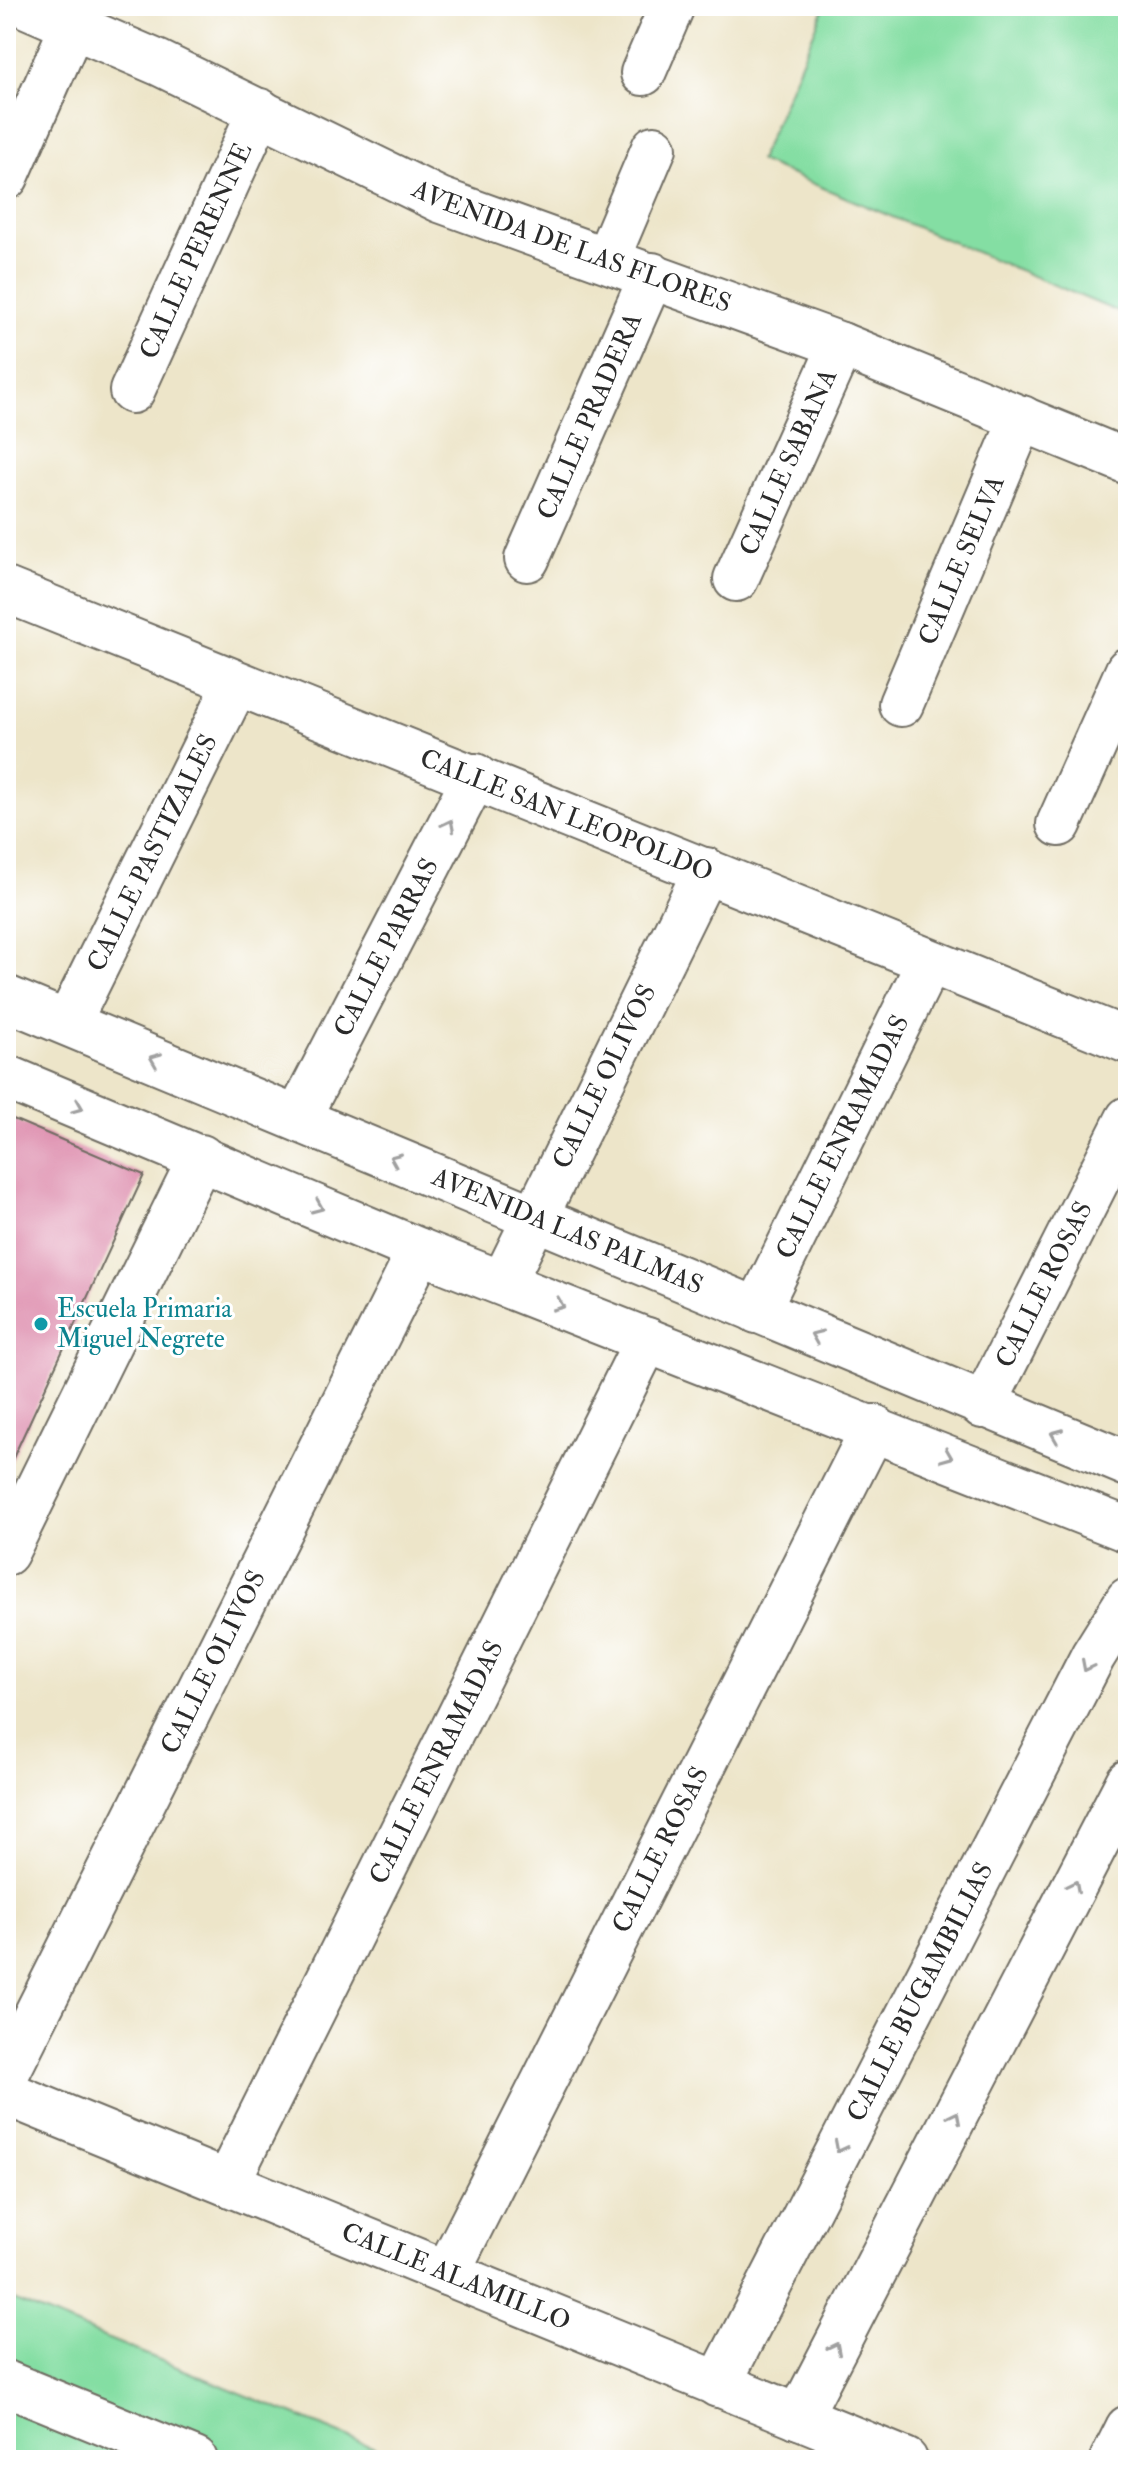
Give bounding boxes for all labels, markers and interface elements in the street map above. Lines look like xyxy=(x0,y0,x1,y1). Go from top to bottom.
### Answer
street label: CALLE PERENNE xyxy=(133,138,259,364)
street label: AVENIDA DE LAS FLORES xyxy=(406,172,735,320)
street label: CALLE PRADERA xyxy=(530,307,650,525)
street label: CALLE SABANA xyxy=(733,363,844,561)
street label: CALLE SELVA xyxy=(912,470,1012,650)
street label: CALLE PASTIZALES xyxy=(80,729,225,977)
street label: CALLE SAN LEOPOLDO xyxy=(415,742,718,889)
one-way arrow xyxy=(440,818,455,833)
street label: CALLE PARRAS xyxy=(327,853,446,1042)
street label: CALLE OLIVOS xyxy=(546,979,663,1174)
street label: CALLE ENRAMADAS xyxy=(769,1010,916,1264)
one-way arrow xyxy=(149,1053,163,1069)
one-way arrow xyxy=(70,1097,84,1114)
one-way arrow xyxy=(389,1153,403,1169)
street label: AVENIDA LAS PALMAS xyxy=(426,1160,708,1302)
street label: CALLE ROSAS xyxy=(989,1196,1100,1373)
one-way arrow xyxy=(310,1198,324,1214)
place label: Escuela Primaria Miguel Negrete xyxy=(57,1293,232,1355)
one-way arrow xyxy=(551,1295,565,1312)
marker: Escuela Primaria Miguel Negrete xyxy=(32,1315,50,1333)
one-way arrow xyxy=(810,1329,824,1345)
one-way arrow xyxy=(1049,1428,1063,1445)
one-way arrow xyxy=(939,1446,953,1463)
street label: CALLE OLIVOS xyxy=(154,1565,273,1759)
street label: CALLE ENRAMADAS xyxy=(362,1635,511,1889)
one-way arrow xyxy=(1082,1658,1097,1673)
street label: CALLE ROSAS xyxy=(605,1761,716,1938)
street label: CALLE BUGAMBILIAS xyxy=(840,1857,1000,2127)
one-way arrow xyxy=(1064,1880,1080,1895)
one-way arrow xyxy=(945,2111,960,2126)
one-way arrow xyxy=(835,2138,850,2153)
street label: CALLE ALAMILLO xyxy=(337,2216,575,2338)
one-way arrow xyxy=(826,2342,841,2357)

